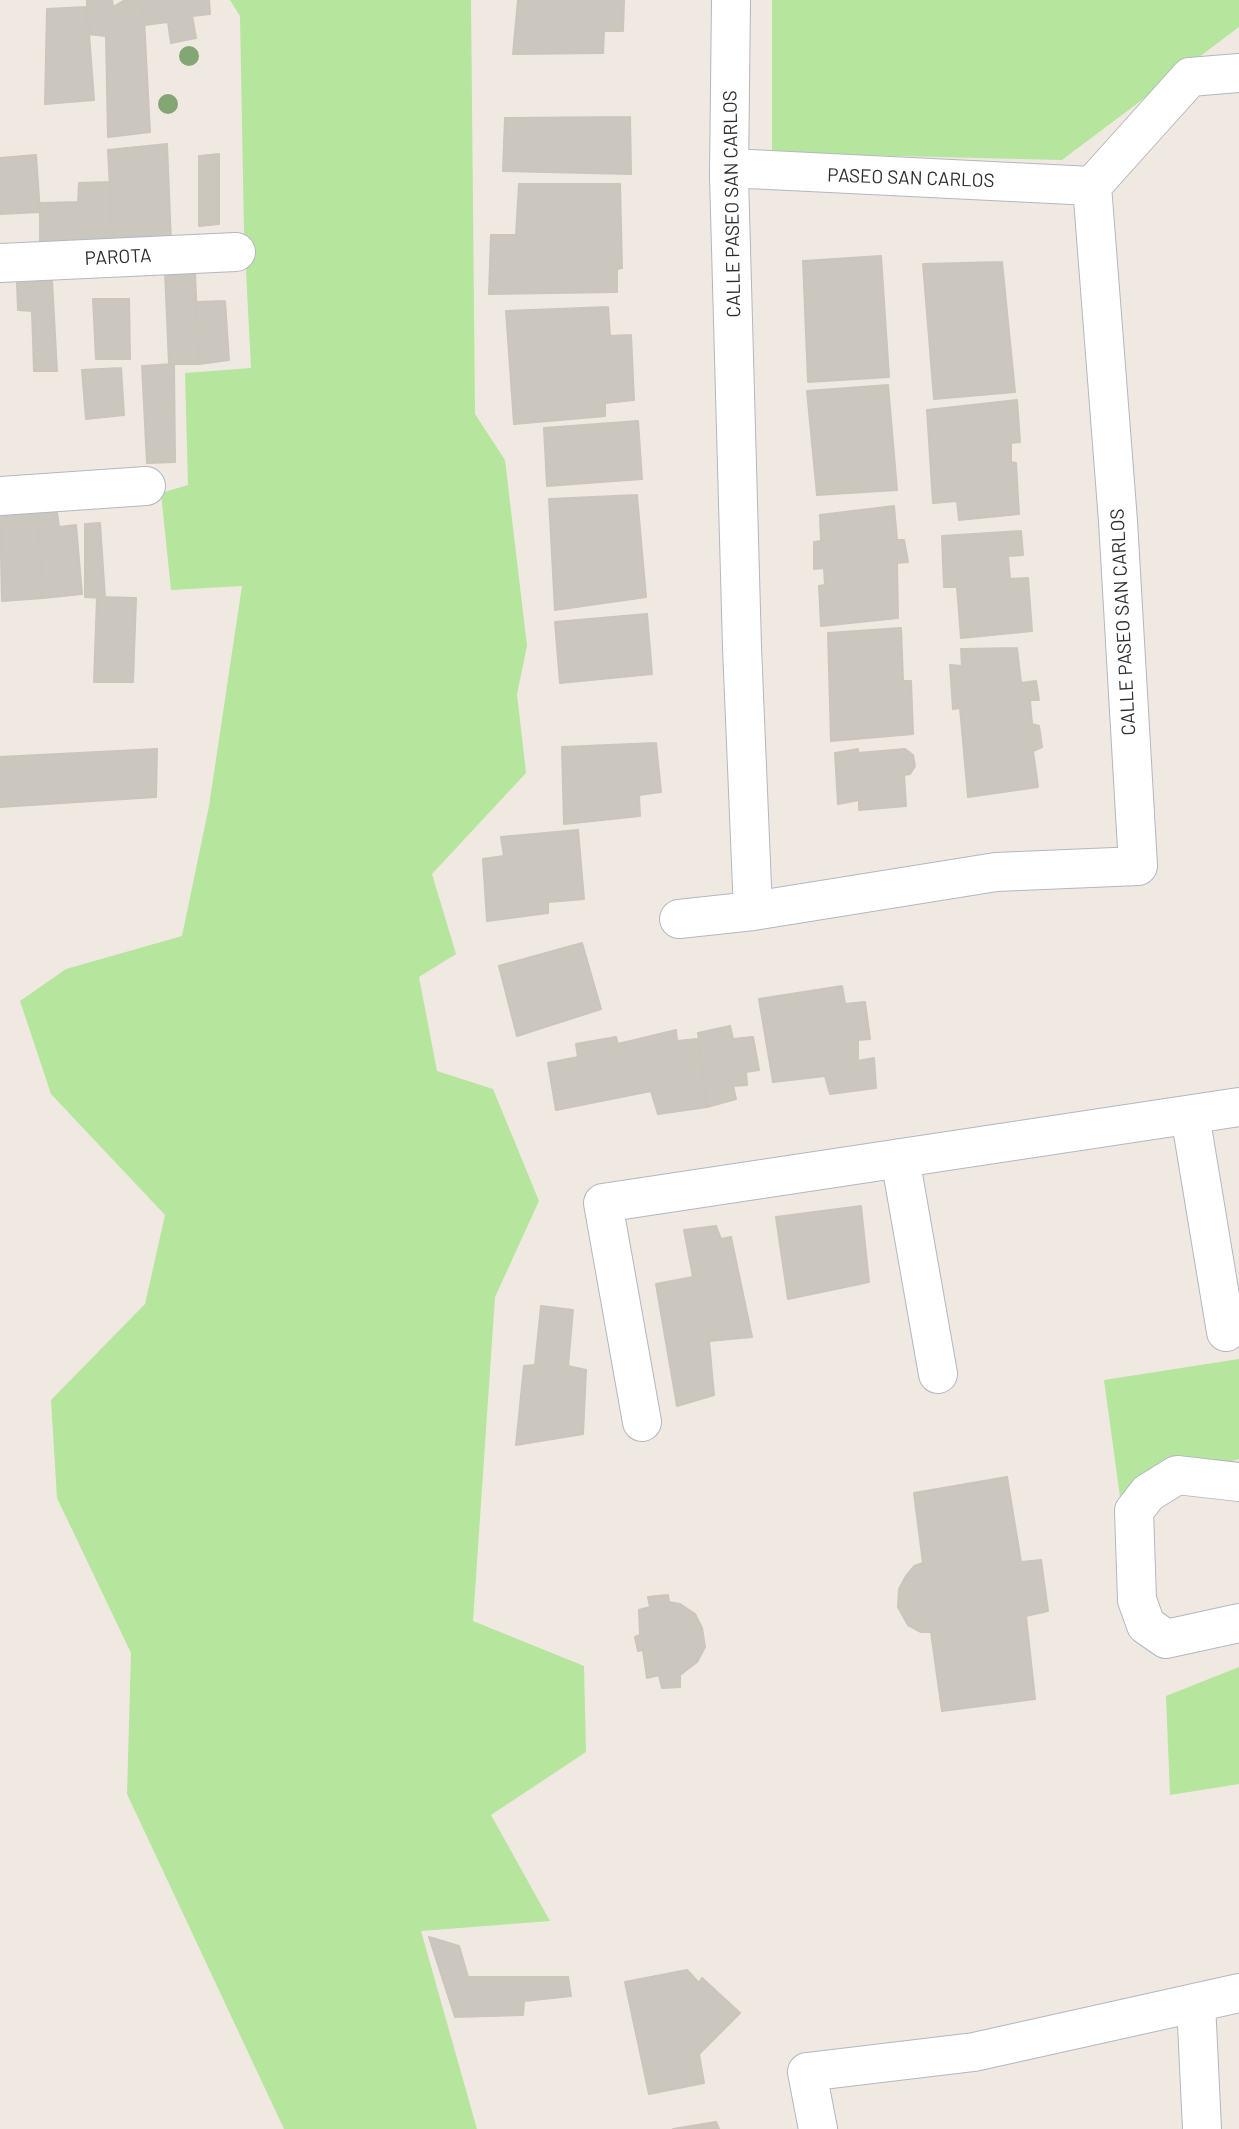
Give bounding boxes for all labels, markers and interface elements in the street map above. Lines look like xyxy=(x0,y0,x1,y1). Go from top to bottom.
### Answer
street label: CALLE PASEO SAN CARLOS xyxy=(719,90,745,318)
street label: PASEO SAN CARLOS xyxy=(827,164,995,192)
street label: PAROTA xyxy=(84,244,152,270)
street label: CALLE PASEO SAN CARLOS xyxy=(1106,508,1140,736)

